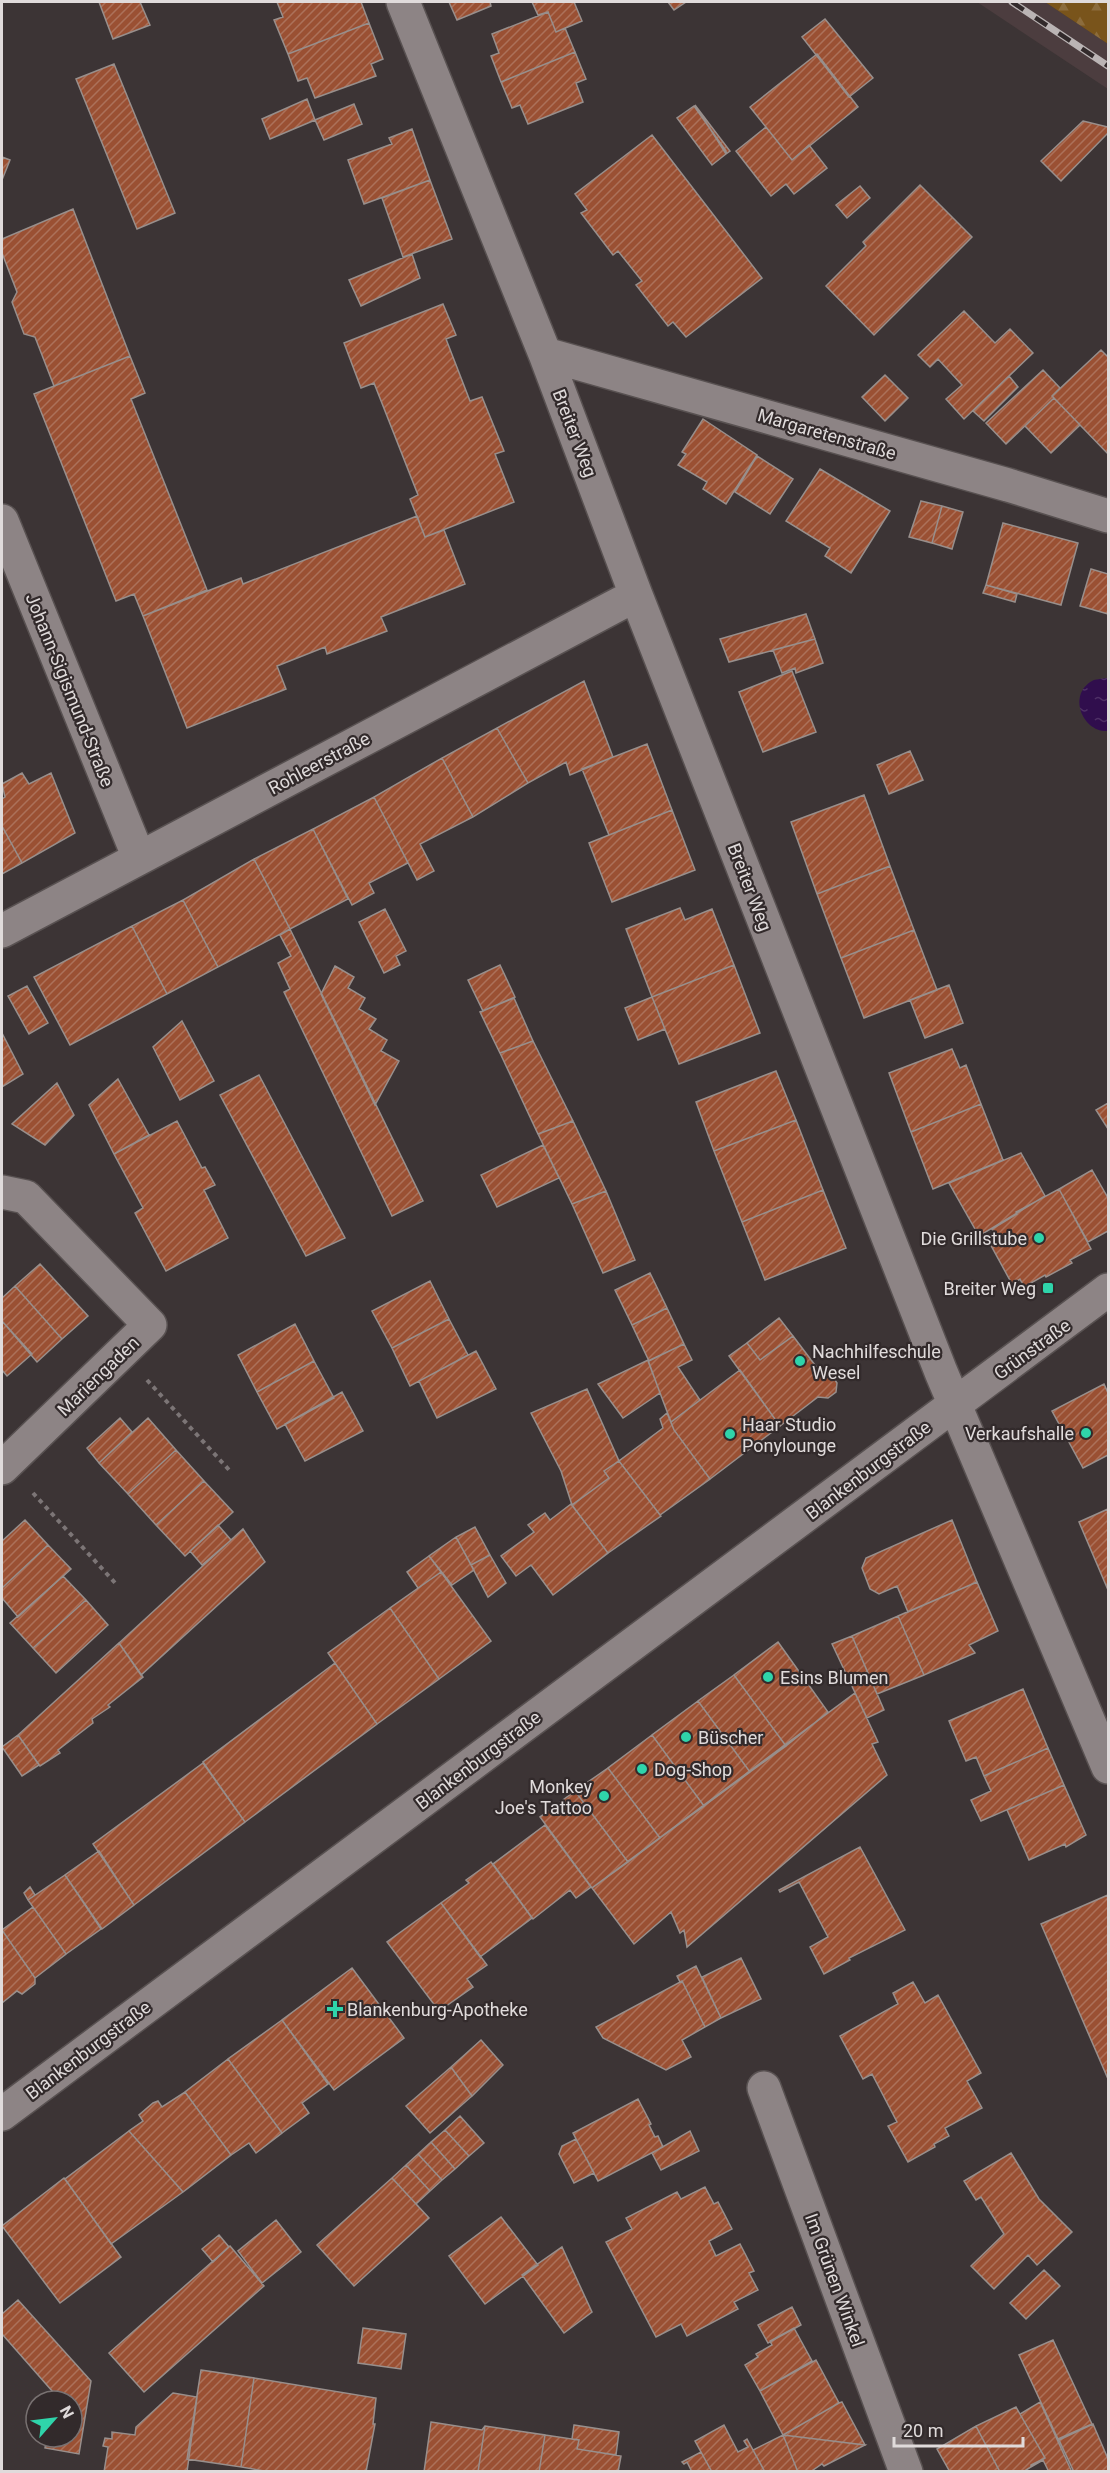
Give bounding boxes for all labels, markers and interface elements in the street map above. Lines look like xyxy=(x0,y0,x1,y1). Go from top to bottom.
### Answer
street label: Breiter Weg xyxy=(549,386,601,480)
street label: Margaretenstraße xyxy=(755,404,899,464)
street label: Johann-Sigismund-Straße xyxy=(22,590,118,790)
street label: Rohleerstraße xyxy=(265,727,373,799)
street label: Breiter Weg xyxy=(724,840,776,934)
place label: Die Grillstube xyxy=(921,1228,1027,1249)
marker: Die Grillstube xyxy=(1032,1231,1046,1245)
place label: Breiter Weg xyxy=(944,1278,1036,1299)
marker: Breiter Weg xyxy=(1041,1281,1055,1295)
street label: Grünstraße xyxy=(990,1314,1074,1384)
street label: Mariengaden xyxy=(53,1332,143,1420)
place label: Nachhilfeschule Wesel xyxy=(812,1341,941,1383)
marker: Nachhilfeschule Wesel xyxy=(793,1354,807,1368)
place label: Haar Studio Ponylounge xyxy=(742,1414,836,1456)
street label: Blankenburgstraße xyxy=(801,1416,935,1524)
place label: Verkaufshalle xyxy=(965,1423,1074,1444)
marker: Verkaufshalle xyxy=(1079,1426,1093,1440)
marker: Haar Studio Ponylounge xyxy=(723,1427,737,1441)
place label: Esins Blumen xyxy=(780,1667,888,1688)
marker: Esins Blumen xyxy=(761,1670,775,1684)
street label: Blankenburgstraße xyxy=(411,1706,545,1814)
place label: Büscher xyxy=(698,1727,763,1748)
marker: Büscher xyxy=(679,1730,693,1744)
place label: Dog-Shop xyxy=(654,1759,732,1780)
marker: Dog-Shop xyxy=(635,1762,649,1776)
place label: Monkey Joe's Tattoo xyxy=(495,1776,592,1818)
marker: Monkey Joe's Tattoo xyxy=(597,1789,611,1803)
street label: Blankenburgstraße xyxy=(21,1996,155,2104)
place label: Blankenburg-Apotheke xyxy=(347,1999,528,2020)
marker: Blankenburg-Apotheke xyxy=(328,2002,342,2016)
street label: Im Grünen Winkel xyxy=(801,2210,869,2350)
north arrow xyxy=(24,2389,84,2449)
text: N xyxy=(56,2403,78,2422)
scale bar xyxy=(894,2410,1023,2448)
text: 20 m xyxy=(903,2420,943,2441)

